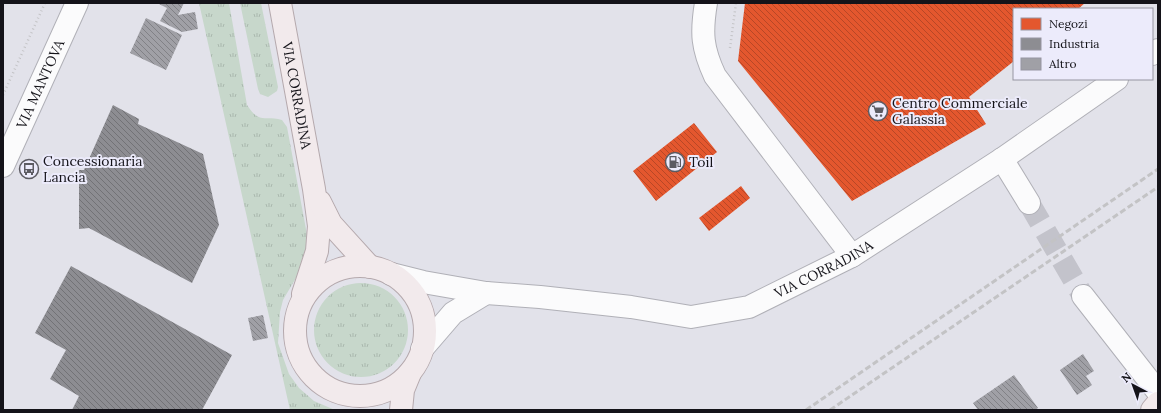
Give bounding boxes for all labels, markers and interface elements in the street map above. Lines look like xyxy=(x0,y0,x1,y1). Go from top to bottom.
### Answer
legend xyxy=(1013,8,1153,80)
text: Negozi xyxy=(1049,16,1088,31)
street label: VIA MANTOVA xyxy=(12,36,68,132)
text: Industria xyxy=(1049,36,1100,51)
street label: VIA CORRADINA xyxy=(278,39,316,151)
text: Altro xyxy=(1048,56,1077,71)
place label: Centro Commerciale Galassia xyxy=(892,94,1028,128)
supermarket icon: Centro Commerciale Galassia xyxy=(867,100,889,122)
fuel station icon: Toil xyxy=(664,151,686,173)
place label: Concessionaria Lancia xyxy=(43,152,142,186)
place label: Toil xyxy=(689,153,713,171)
bus stop icon: Concessionaria Lancia xyxy=(18,158,40,180)
street label: VIA CORRADINA xyxy=(770,236,876,302)
north arrow xyxy=(1113,365,1153,405)
text: N xyxy=(1119,369,1135,386)

